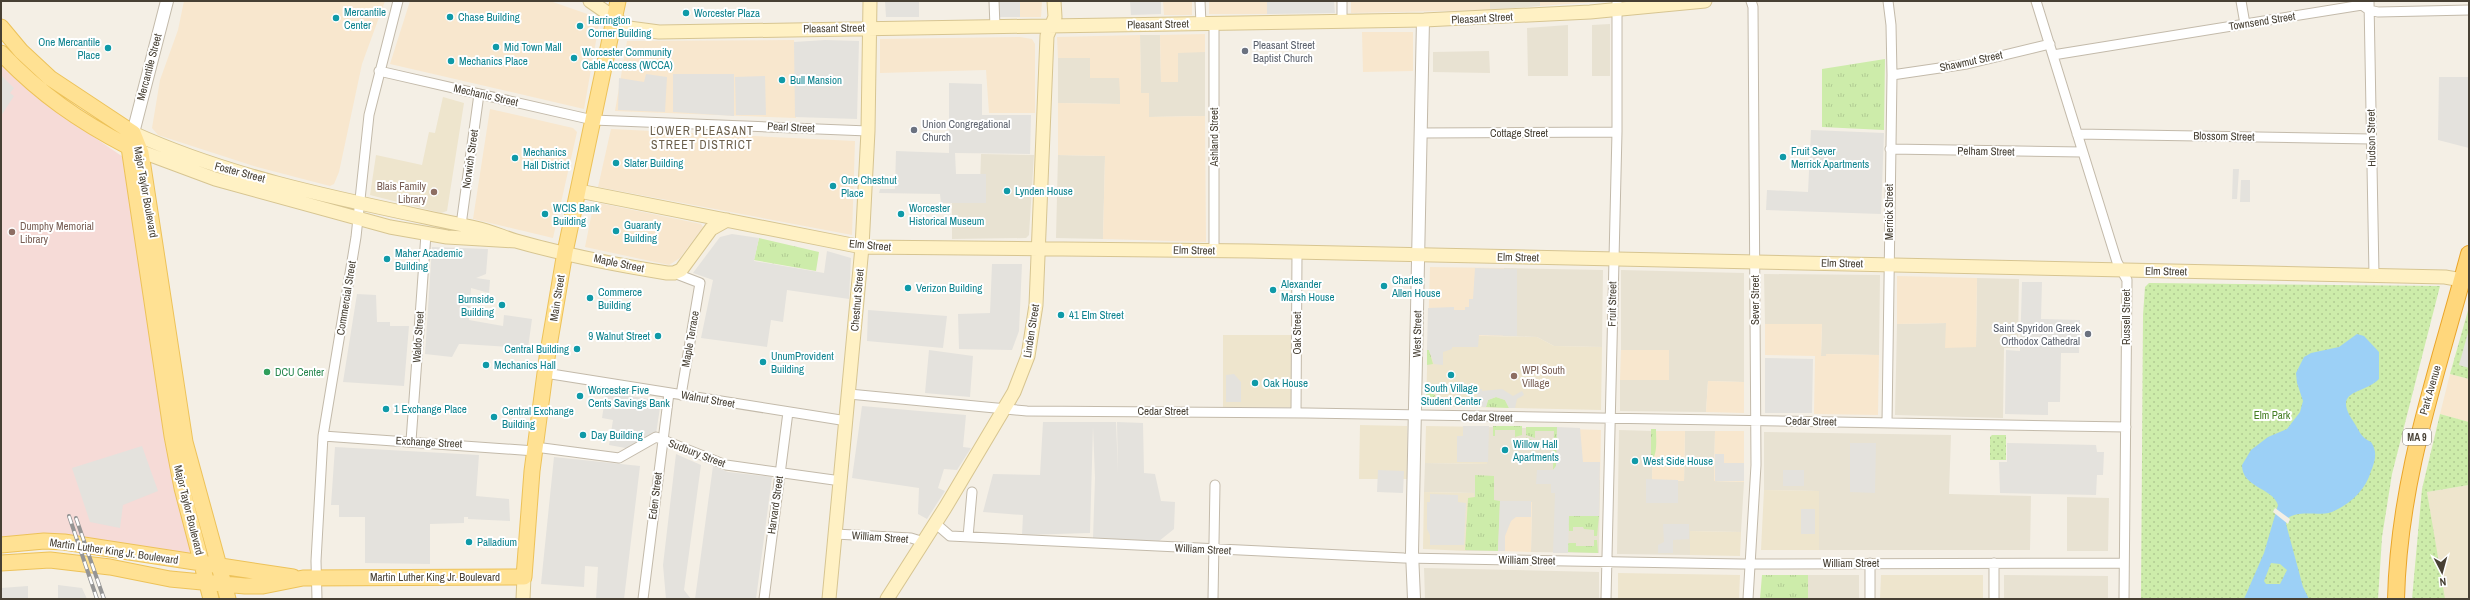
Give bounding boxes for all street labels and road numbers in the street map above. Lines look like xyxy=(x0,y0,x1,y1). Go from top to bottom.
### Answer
street label: Pleasant Street xyxy=(1451,9,1514,27)
street label: Townsend Street xyxy=(2228,9,2297,33)
street label: Pleasant Street xyxy=(1127,16,1189,32)
street label: Pleasant Street xyxy=(803,20,865,36)
street label: Mercantile Street xyxy=(133,32,165,102)
street label: Shawmut Street xyxy=(1938,47,2004,75)
street label: Mechanic Street xyxy=(452,81,520,109)
street label: Ashland Street xyxy=(1207,107,1221,168)
street label: Hudson Street xyxy=(2363,109,2379,167)
street label: Pearl Street xyxy=(767,119,816,135)
street label: Cottage Street xyxy=(1490,126,1549,140)
street label: Norwich Street xyxy=(459,128,481,190)
street label: Blossom Street xyxy=(2193,128,2255,144)
street label: Pelham Street xyxy=(1957,144,2015,159)
street label: Major Taylor Boulevard xyxy=(131,145,161,239)
street label: Foster Street xyxy=(213,159,267,186)
street label: Merrick Street xyxy=(1882,183,1896,240)
street label: Elm Street xyxy=(848,236,892,254)
street label: Elm Street xyxy=(1173,243,1216,257)
street label: Elm Street xyxy=(1497,250,1540,264)
street label: Maple Street xyxy=(593,251,646,275)
street label: Elm Street xyxy=(1821,256,1864,270)
street label: Commercial Street xyxy=(333,259,359,336)
street label: Elm Street xyxy=(2145,264,2188,278)
street label: Chestnut Street xyxy=(847,268,867,332)
street label: Main Street xyxy=(546,273,568,322)
street label: Sever Street xyxy=(1748,274,1762,325)
street label: Fruit Street xyxy=(1605,281,1619,327)
street label: Russell Street xyxy=(2119,288,2133,345)
street label: Linden Street xyxy=(1020,303,1042,359)
street label: Waldo Street xyxy=(409,310,427,363)
street label: Maple Terrace xyxy=(678,310,702,368)
street label: West Street xyxy=(1410,310,1424,358)
street label: Oak Street xyxy=(1290,311,1304,355)
street label: Park Avenue xyxy=(2416,364,2444,416)
street label: Walnut Street xyxy=(680,387,736,411)
street label: Cedar Street xyxy=(1137,404,1189,418)
street label: Cedar Street xyxy=(1461,410,1513,424)
street label: Cedar Street xyxy=(1785,414,1837,428)
road number: MA 9 xyxy=(2403,429,2431,445)
street label: Exchange Street xyxy=(395,433,463,451)
street label: Sudbury Street xyxy=(666,436,728,470)
street label: Major Taylor Boulevard xyxy=(171,464,207,556)
street label: Eden Street xyxy=(645,471,665,520)
street label: Harvard Street xyxy=(764,475,786,535)
street label: William Street xyxy=(851,528,909,546)
street label: Martin Luther King Jr. Boulevard xyxy=(49,535,179,567)
street label: William Street xyxy=(1174,541,1232,557)
street label: William Street xyxy=(1499,553,1556,568)
street label: William Street xyxy=(1823,556,1880,570)
street label: Martin Luther King Jr. Boulevard xyxy=(370,570,500,584)

